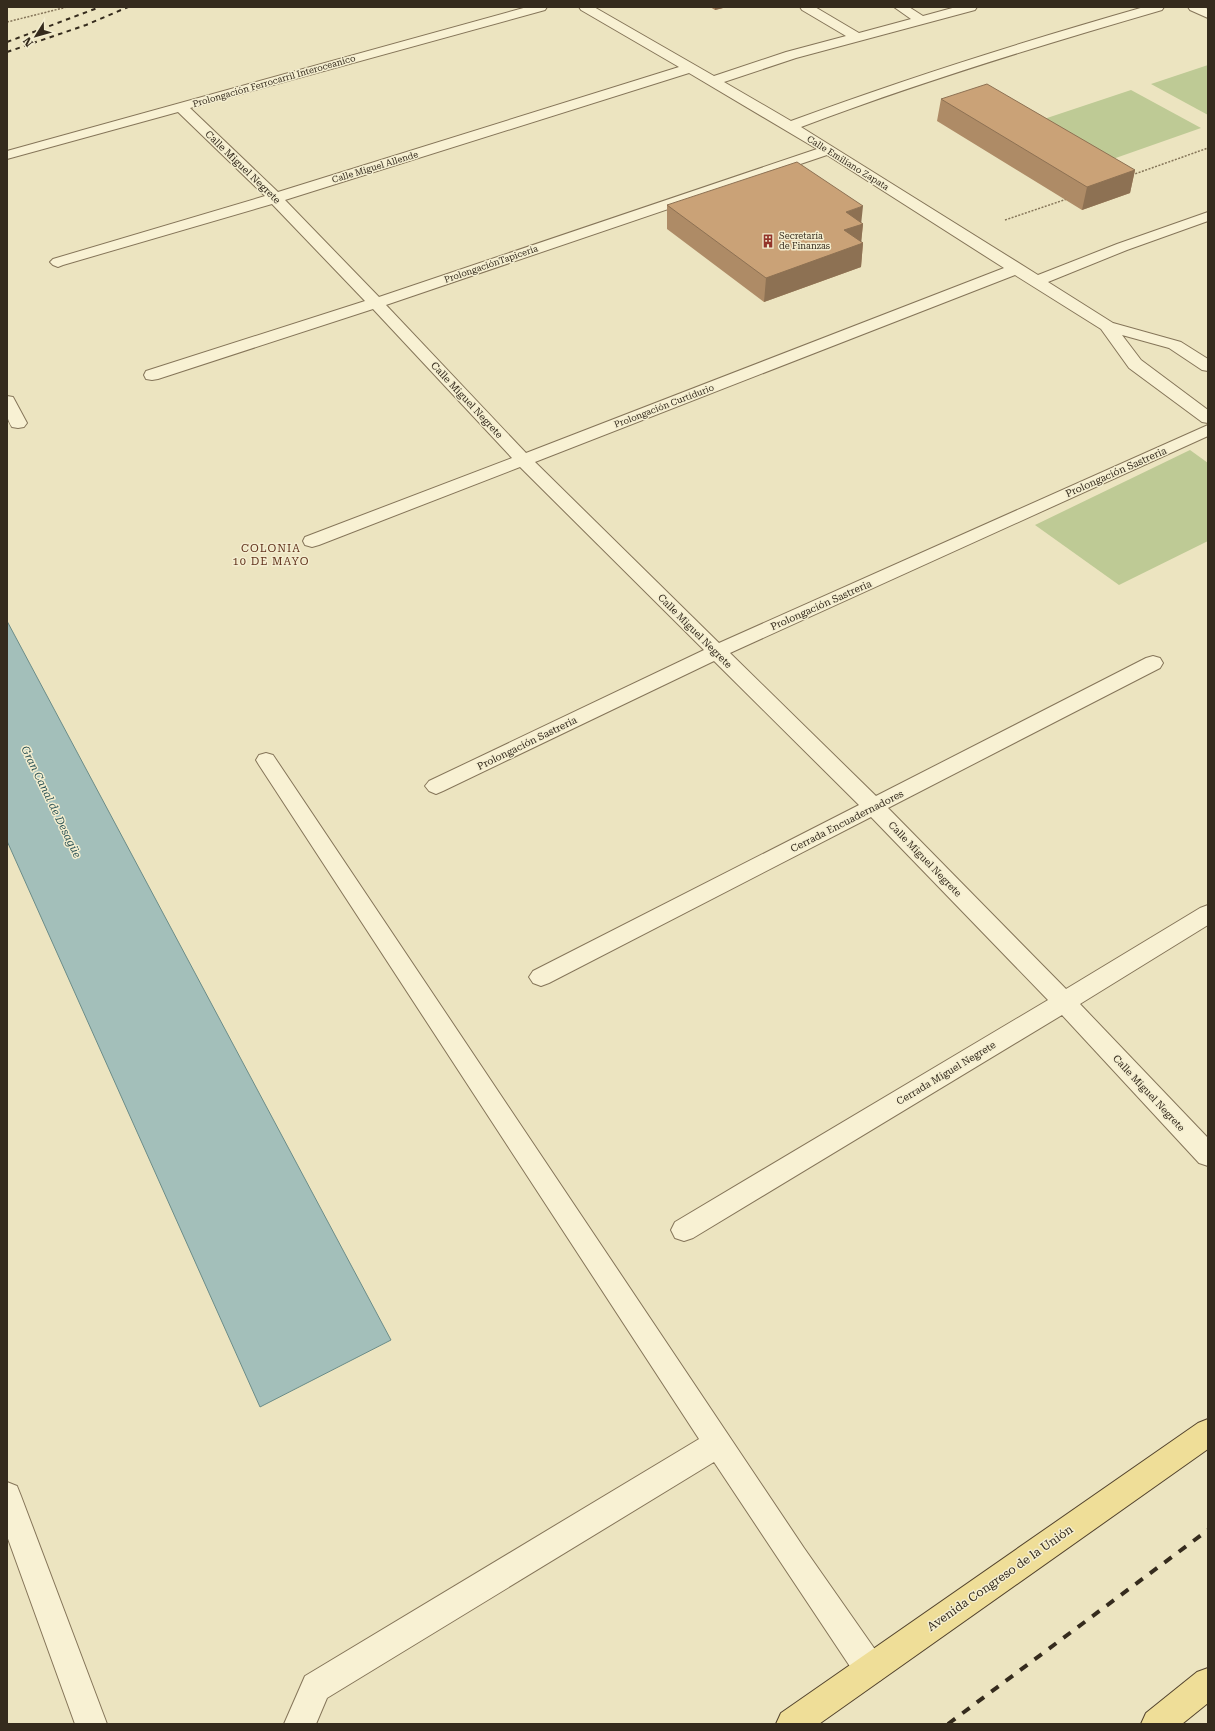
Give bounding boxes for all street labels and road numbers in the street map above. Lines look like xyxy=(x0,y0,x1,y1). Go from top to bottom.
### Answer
street label: Prolongación Ferrocarril Interoceanico xyxy=(191,53,357,109)
street label: Calle Miguel Negrete xyxy=(203,128,283,206)
street label: Calle Emiliano Zapata xyxy=(805,134,891,192)
street label: Calle Miguel Allende xyxy=(331,149,419,185)
street label: ProlongaciónTapiceria xyxy=(443,243,539,285)
street label: Calle Miguel Negrete xyxy=(429,360,505,441)
street label: Prolongación Curtidurio xyxy=(613,382,716,430)
street label: Prolongación Sastreria xyxy=(1064,444,1169,499)
street label: Prolongación Sastreria xyxy=(769,577,874,632)
street label: Calle Miguel Negrete xyxy=(656,592,735,671)
street label: Prolongación Sastreria xyxy=(475,714,579,772)
street label: Cerrada Encuadernadores xyxy=(789,788,905,854)
street label: Calle Miguel Negrete xyxy=(886,819,964,899)
street label: Cerrada Miguel Negrete xyxy=(894,1039,998,1107)
street label: Calle Miguel Negrete xyxy=(1111,1053,1187,1134)
street label: Avenida Congreso de la Unión xyxy=(924,1522,1076,1634)

